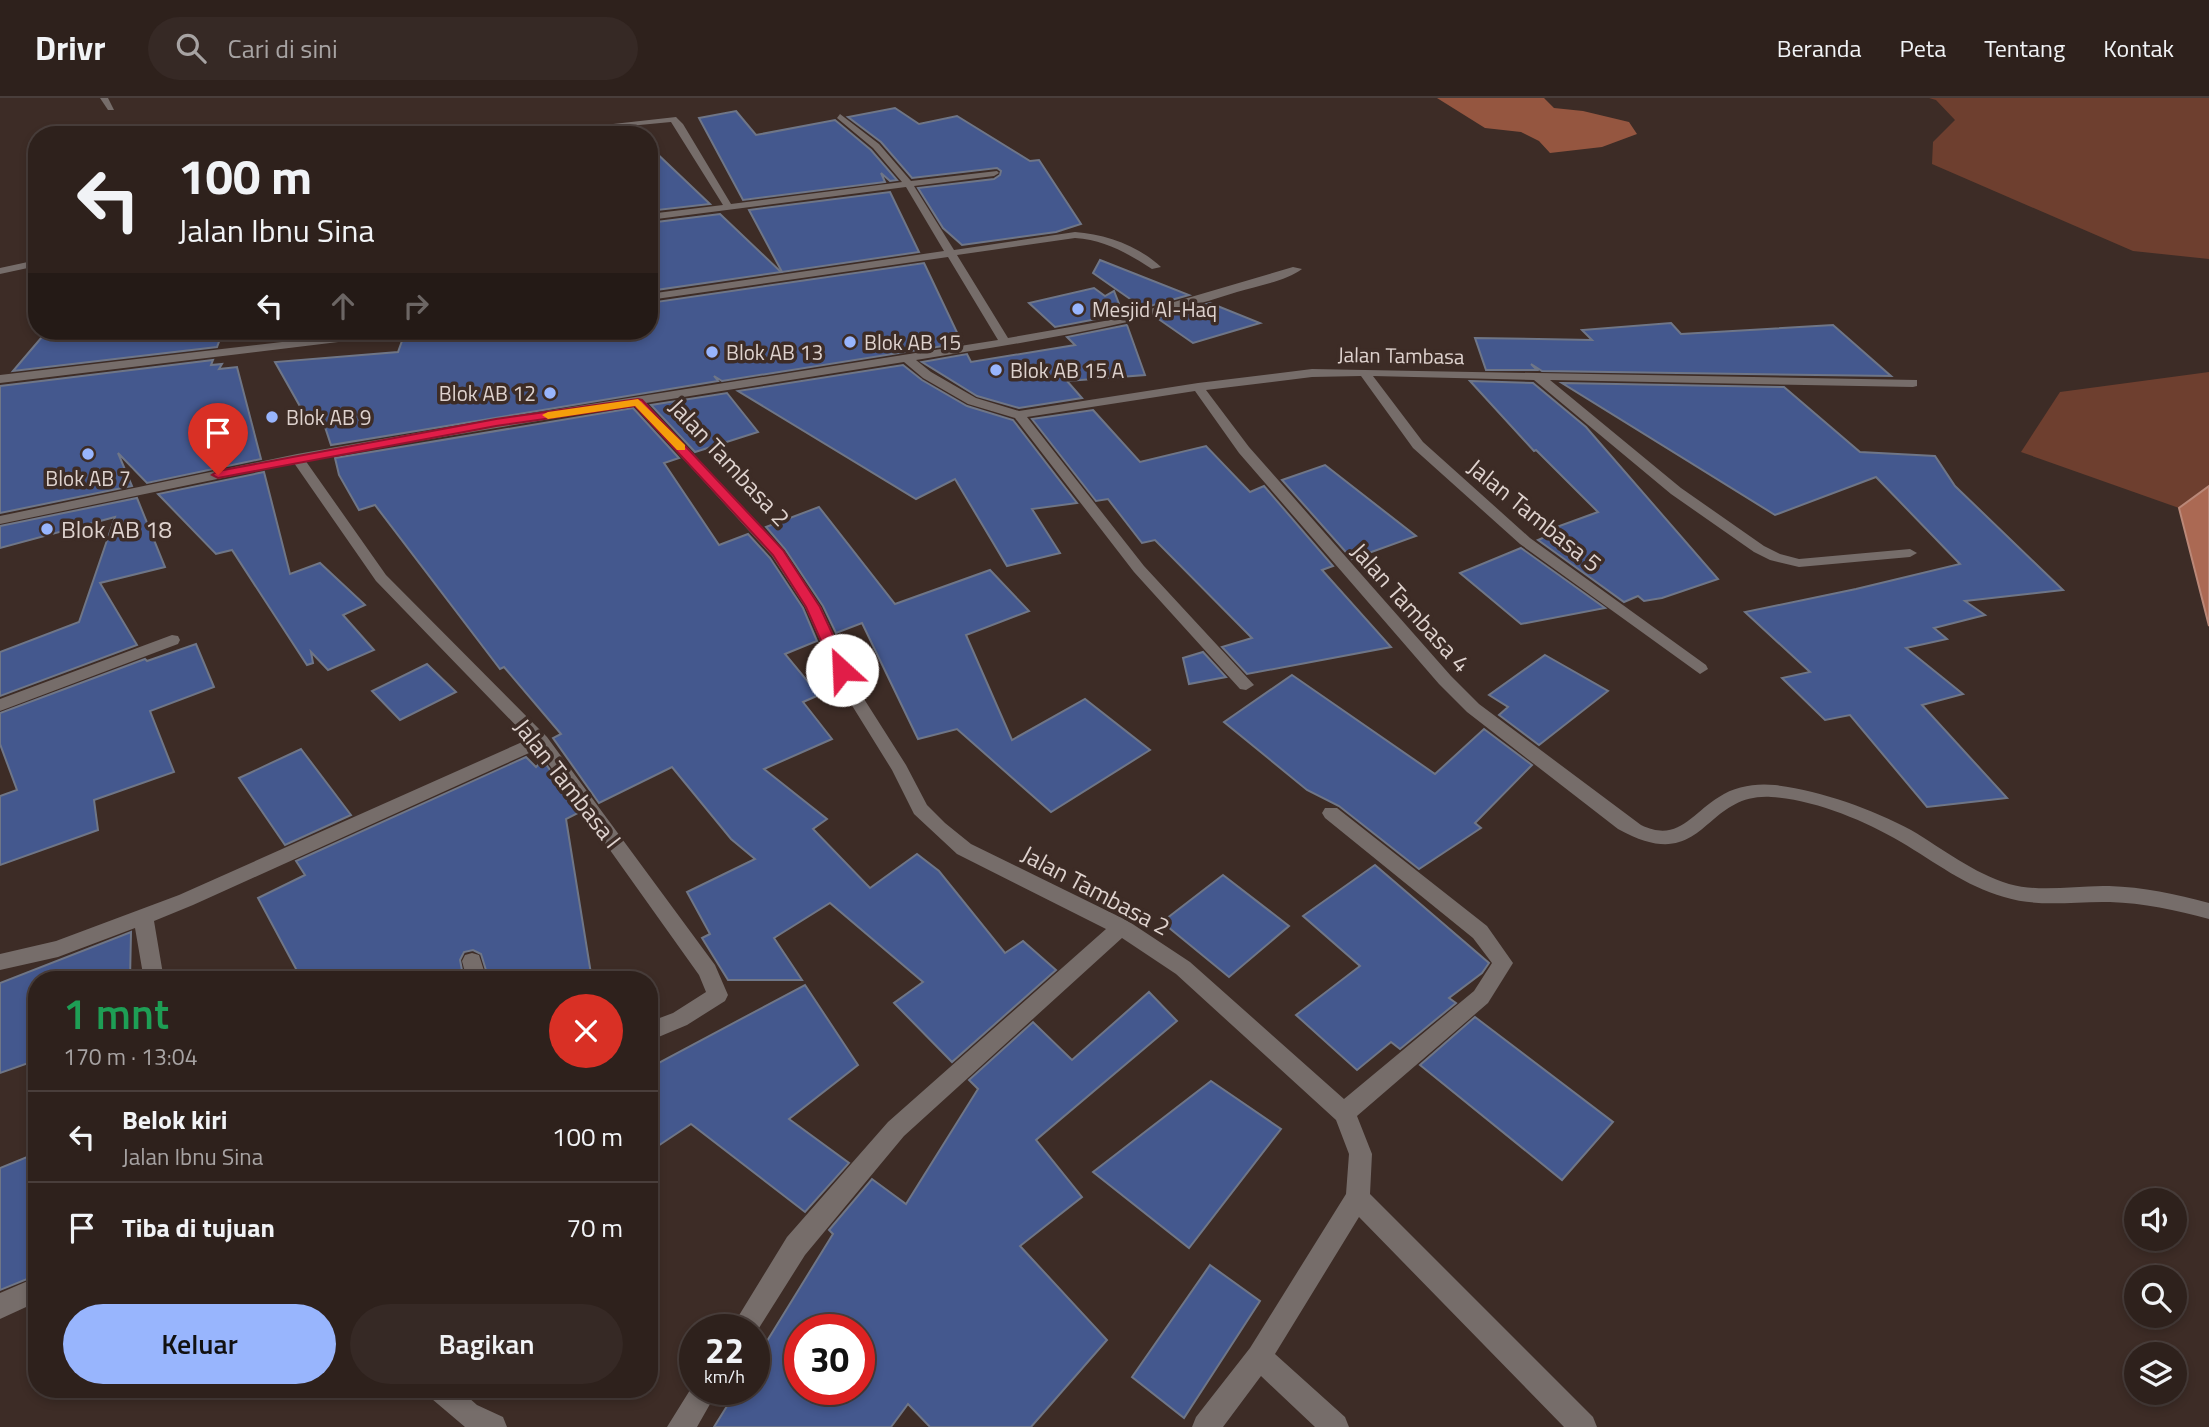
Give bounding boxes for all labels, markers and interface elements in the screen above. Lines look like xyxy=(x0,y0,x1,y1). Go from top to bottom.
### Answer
search box xyxy=(148,17,638,80)
text: Drivr xyxy=(35,23,106,73)
icon: search xyxy=(172,29,210,67)
text: Cari di sini xyxy=(228,29,338,68)
text: Beranda xyxy=(1777,30,1862,66)
text: Peta xyxy=(1900,30,1946,66)
text: Tentang xyxy=(1984,30,2065,66)
text: Kontak xyxy=(2103,30,2174,66)
text: 100 m xyxy=(178,138,312,213)
icon: left xyxy=(63,154,154,245)
text: Jalan Ibnu Sina xyxy=(178,206,374,254)
icon: left xyxy=(251,287,289,325)
icon: ahead xyxy=(324,287,362,325)
icon: right xyxy=(397,287,435,325)
place label: Mesjid Al-Haq xyxy=(1092,293,1217,325)
marker: Mesjid Al-Haq xyxy=(1070,301,1086,317)
place label: Blok AB 15 xyxy=(864,326,961,358)
marker: Blok AB 15 xyxy=(842,334,858,350)
place label: Blok AB 13 xyxy=(726,336,823,368)
street label: Jalan Tambasa xyxy=(1337,338,1465,372)
marker: Blok AB 13 xyxy=(704,344,720,360)
place label: Blok AB 15 A xyxy=(1010,354,1125,386)
marker: Blok AB 15 A xyxy=(988,362,1004,378)
place label: Blok AB 12 xyxy=(439,377,536,409)
marker: Blok AB 12 xyxy=(542,385,558,401)
street label: Jalan Tambasa 2 xyxy=(661,390,799,534)
place label: Blok AB 9 xyxy=(286,401,371,433)
pin xyxy=(188,403,248,475)
marker: Blok AB 9 xyxy=(264,409,280,425)
icon: arrive xyxy=(199,414,237,452)
marker: Blok AB 7 xyxy=(80,446,96,462)
street label: Jalan Tambasa 5 xyxy=(1460,449,1610,581)
place label: Blok AB 7 xyxy=(45,462,131,494)
place label: Blok AB 18 xyxy=(61,511,172,547)
marker: Blok AB 18 xyxy=(39,521,55,537)
street label: Jalan Tambasa 4 xyxy=(1343,534,1479,680)
position arrow xyxy=(805,633,879,707)
street label: Jalan Tambasa I xyxy=(506,710,630,856)
street label: Jalan Tambasa 2 xyxy=(1015,836,1177,944)
text: 1 mnt xyxy=(63,981,169,1045)
button: close xyxy=(549,994,623,1068)
text: 170 m · 13:04 xyxy=(63,1039,198,1074)
text: Belok kiri xyxy=(122,1100,228,1139)
text: 100 m xyxy=(552,1117,623,1156)
icon: left xyxy=(63,1118,101,1156)
text: Jalan Ibnu Sina xyxy=(122,1139,263,1174)
map controls xyxy=(2124,1188,2187,1405)
button: sound xyxy=(2124,1188,2187,1251)
text: Tiba di tujuan xyxy=(122,1208,275,1247)
text: 70 m xyxy=(566,1208,623,1247)
icon: arrive xyxy=(63,1209,101,1247)
button: search xyxy=(2124,1265,2187,1328)
button: Keluar xyxy=(63,1304,336,1384)
button: Bagikan xyxy=(350,1304,623,1384)
speed limit sign: 30 xyxy=(784,1314,875,1405)
text: 22 xyxy=(705,1323,744,1377)
button: layers xyxy=(2124,1342,2187,1405)
text: km/h xyxy=(704,1363,745,1390)

